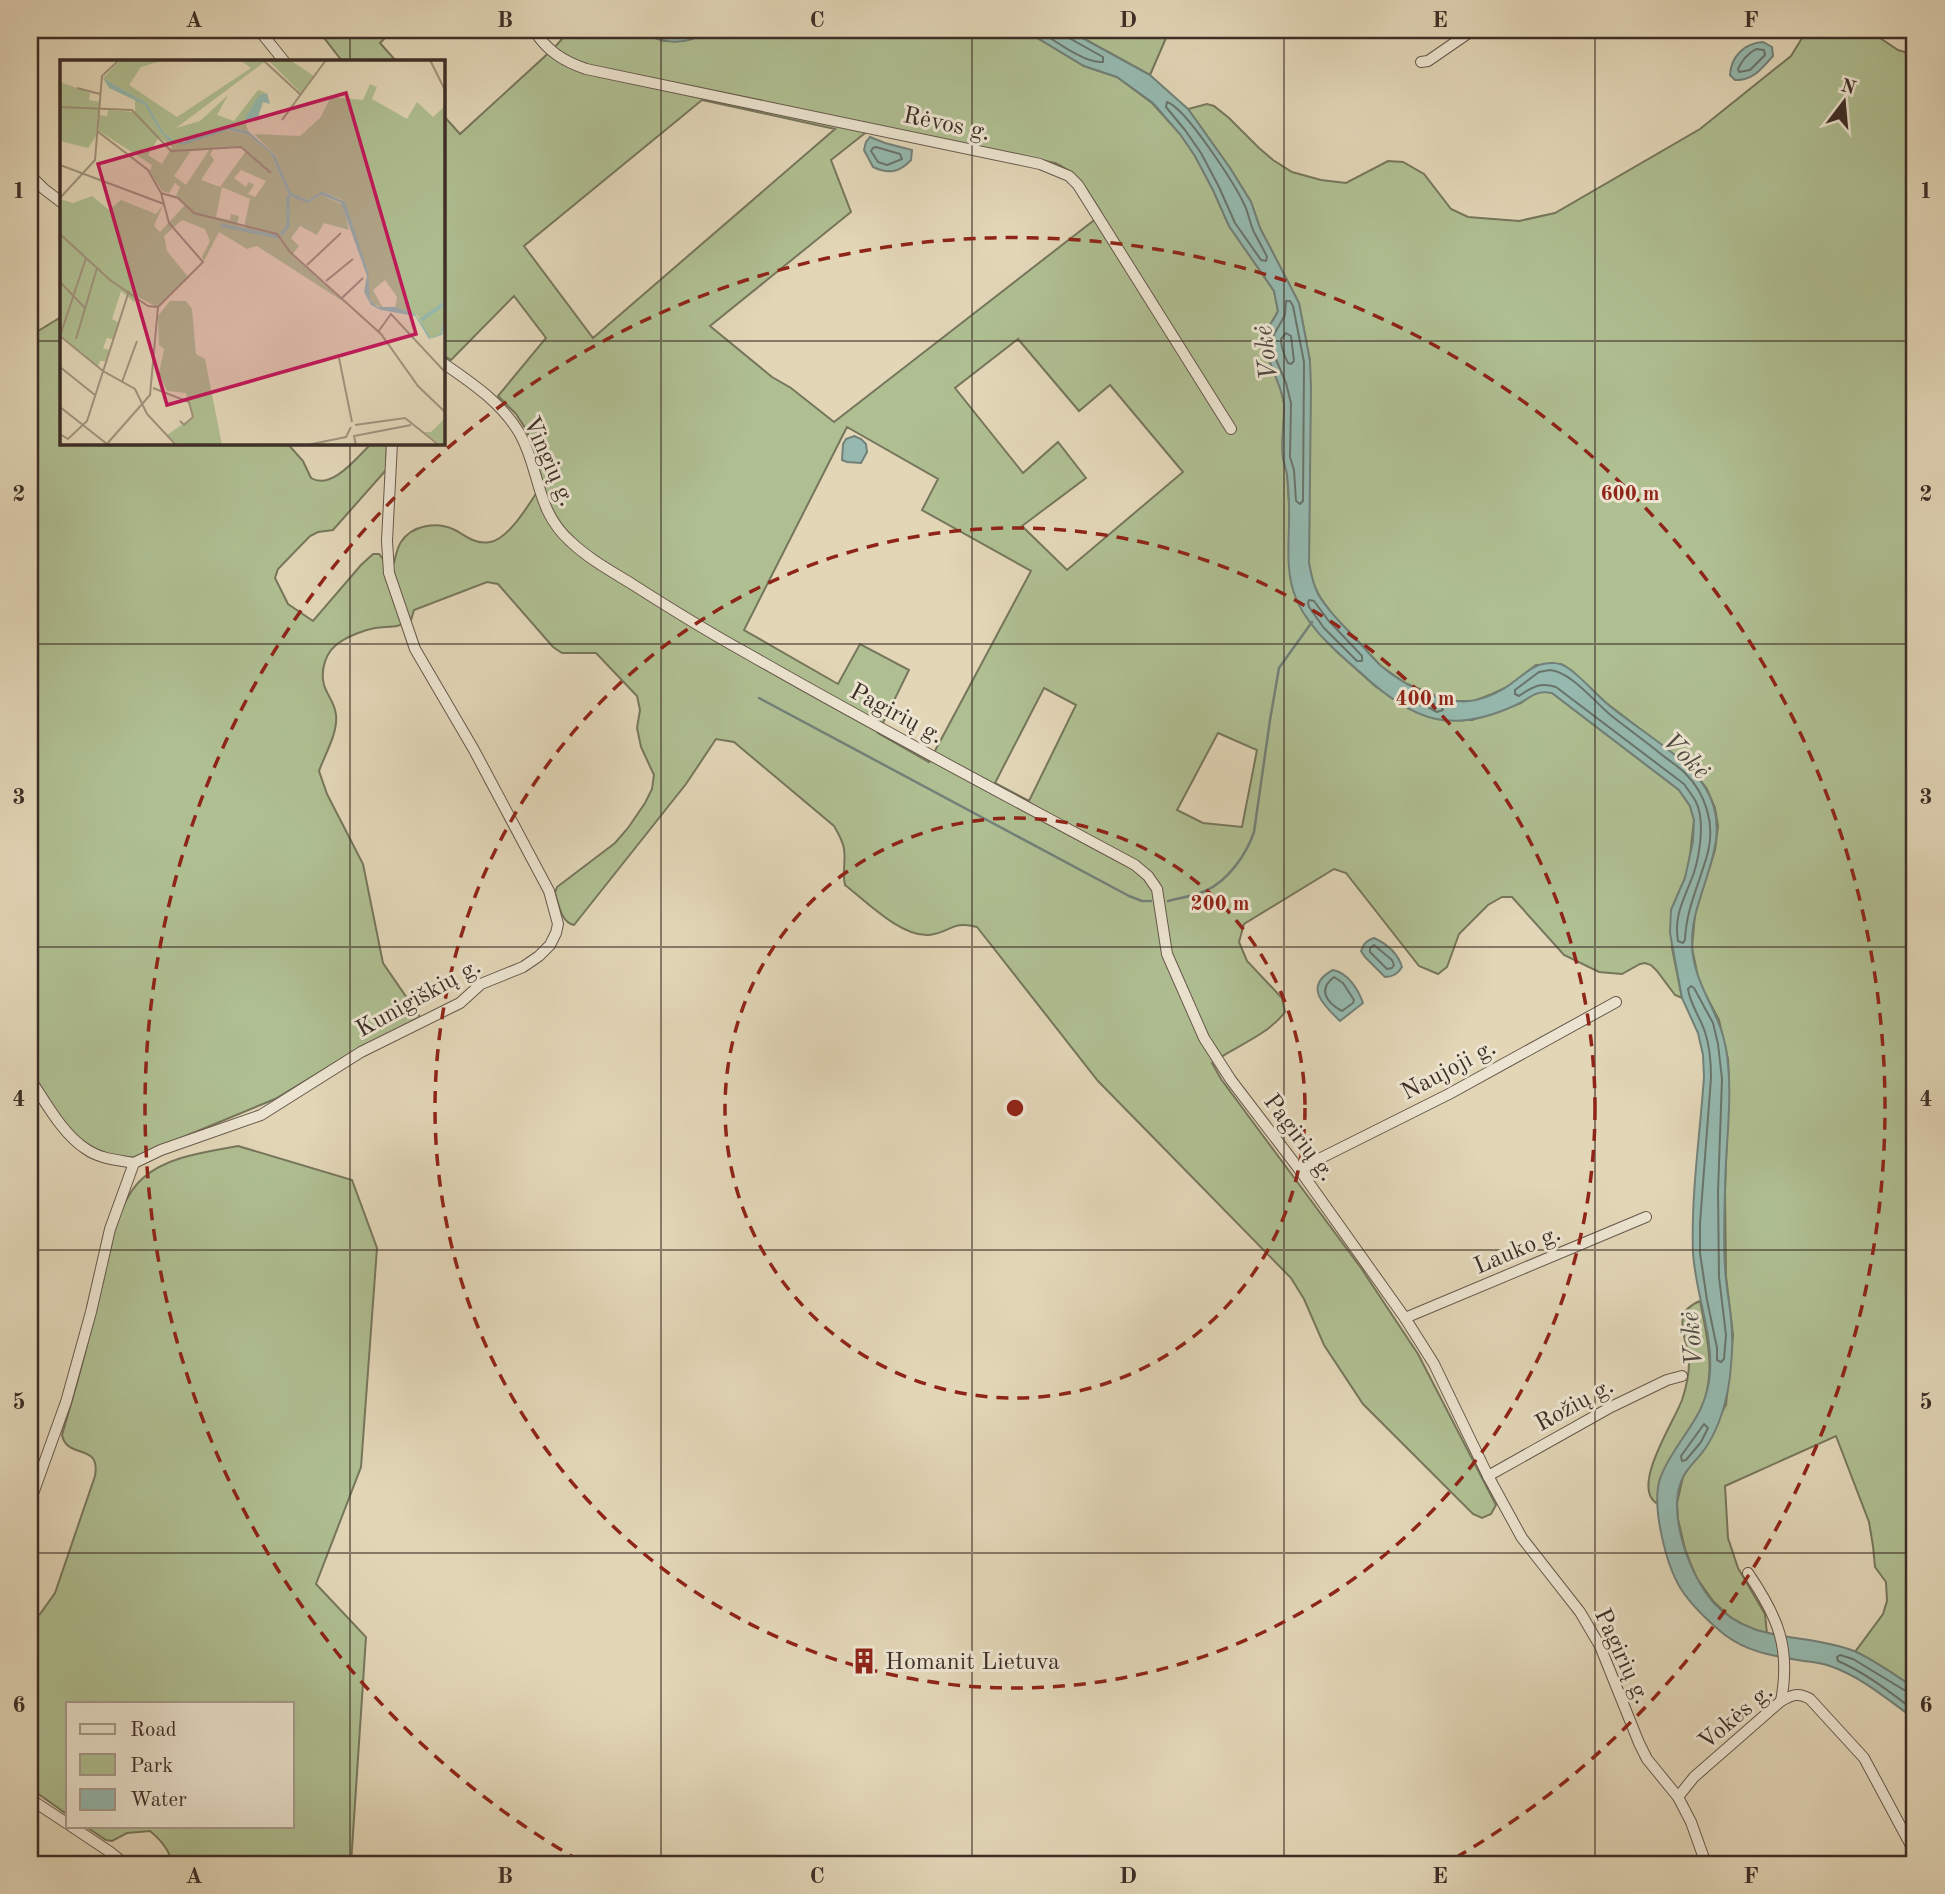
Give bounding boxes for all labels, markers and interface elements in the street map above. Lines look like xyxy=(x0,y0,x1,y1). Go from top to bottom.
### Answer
text: A xyxy=(185,9,203,32)
text: B xyxy=(497,9,513,32)
text: C xyxy=(809,9,825,32)
text: D xyxy=(1119,9,1137,32)
text: E xyxy=(1432,9,1448,32)
text: F xyxy=(1743,9,1759,32)
inset map xyxy=(60,60,444,444)
north arrow xyxy=(1808,66,1878,136)
text: N xyxy=(1838,77,1858,99)
street label: Rėvos g. xyxy=(901,104,992,146)
text: 1 xyxy=(12,180,26,203)
text: 1 xyxy=(1919,180,1933,203)
water label: Vokė xyxy=(1251,324,1283,382)
street label: Vingių g. xyxy=(518,413,579,510)
text: 2 xyxy=(12,483,26,506)
text: 2 xyxy=(1919,483,1933,506)
text: 600 m xyxy=(1600,484,1660,505)
street label: Pagirių g. xyxy=(845,680,947,749)
text: 400 m xyxy=(1395,689,1455,710)
water label: Vokė xyxy=(1657,728,1714,785)
text: 3 xyxy=(12,786,26,809)
text: 3 xyxy=(1919,786,1933,809)
text: 200 m xyxy=(1190,894,1250,915)
street label: Kunigiškių g. xyxy=(353,955,485,1043)
street label: Naujoji g. xyxy=(1398,1036,1500,1106)
text: 4 xyxy=(12,1088,26,1111)
text: 4 xyxy=(1919,1088,1933,1111)
street label: Pagirių g. xyxy=(1258,1090,1339,1186)
centre of rings xyxy=(1003,1096,1027,1120)
street label: Lauko g. xyxy=(1471,1222,1565,1280)
water label: Vokė xyxy=(1678,1310,1708,1367)
street label: Rožių g. xyxy=(1532,1375,1618,1437)
text: 5 xyxy=(12,1391,26,1414)
text: 5 xyxy=(1919,1391,1933,1414)
street label: Pagirių g. xyxy=(1589,1606,1654,1708)
building icon: Homanit Lietuva xyxy=(849,1646,879,1676)
place label: Homanit Lietuva xyxy=(885,1651,1060,1675)
street label: Vokės g. xyxy=(1695,1680,1778,1755)
text: 6 xyxy=(12,1694,26,1717)
text: 6 xyxy=(1919,1694,1933,1717)
legend xyxy=(66,1702,294,1828)
text: Road xyxy=(130,1720,177,1741)
text: Park xyxy=(130,1756,173,1777)
text: Water xyxy=(130,1790,187,1811)
text: A xyxy=(185,1865,203,1888)
text: B xyxy=(497,1865,513,1888)
text: C xyxy=(809,1865,825,1888)
text: D xyxy=(1119,1865,1137,1888)
text: E xyxy=(1432,1865,1448,1888)
text: F xyxy=(1743,1865,1759,1888)

